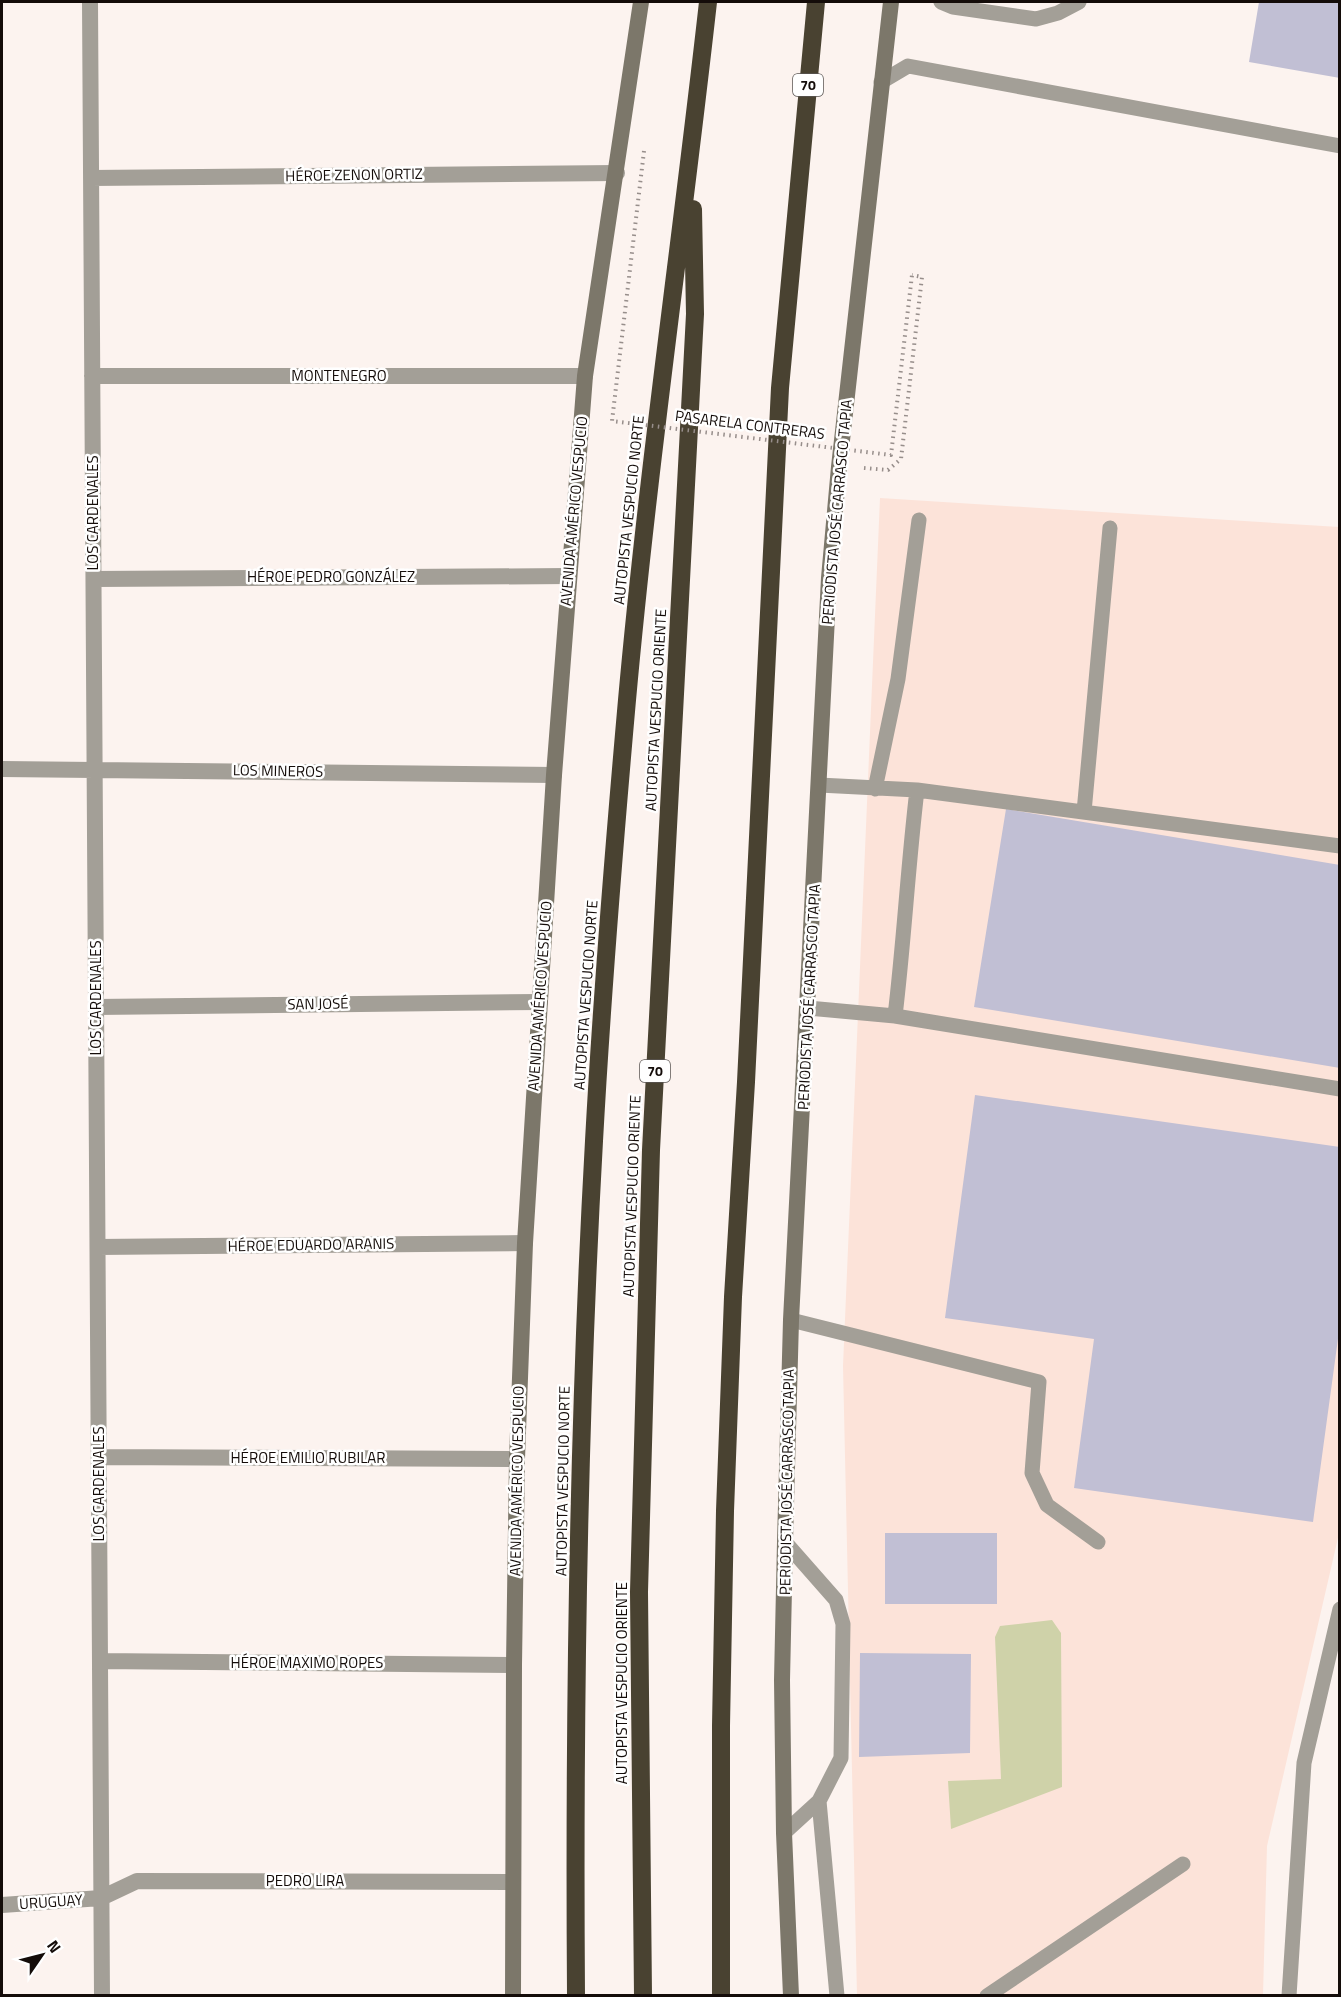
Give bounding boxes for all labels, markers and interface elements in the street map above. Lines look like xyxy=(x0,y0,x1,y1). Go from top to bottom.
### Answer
road number: 70 xyxy=(793,74,823,96)
street label: HÉROE ZENON ORTIZ xyxy=(285,162,423,187)
street label: MONTENEGRO xyxy=(291,364,387,387)
street label: PERIODISTA JOSÉ CARRASCO TAPIA xyxy=(815,398,858,626)
street label: PASARELA CONTRERAS xyxy=(674,404,826,445)
street label: AUTOPISTA VESPUCIO NORTE xyxy=(607,414,650,606)
street label: AVENIDA AMÉRICO VESPUCIO xyxy=(554,415,593,607)
street label: LOS CARDENALES xyxy=(81,455,104,571)
street label: HÉROE PEDRO GONZÁLEZ xyxy=(247,565,415,588)
street label: AUTOPISTA VESPUCIO ORIENTE xyxy=(639,608,672,812)
street label: LOS MINEROS xyxy=(233,758,323,783)
street label: PERIODISTA JOSÉ CARRASCO TAPIA xyxy=(791,883,826,1111)
street label: AUTOPISTA VESPUCIO NORTE xyxy=(567,899,604,1091)
street label: AVENIDA AMÉRICO VESPUCIO xyxy=(521,900,558,1092)
street label: LOS CARDENALES xyxy=(84,940,107,1056)
street label: SAN JOSÉ xyxy=(287,991,349,1016)
road number: 70 xyxy=(640,1060,670,1082)
street label: AUTOPISTA VESPUCIO ORIENTE xyxy=(616,1094,647,1297)
street label: HÉROE EDUARDO ARANIS xyxy=(227,1232,395,1257)
street label: PERIODISTA JOSÉ CARRASCO TAPIA xyxy=(773,1369,800,1595)
street label: AVENIDA AMÉRICO VESPUCIO xyxy=(503,1385,530,1576)
street label: AUTOPISTA VESPUCIO NORTE xyxy=(549,1386,576,1576)
street label: LOS CARDENALES xyxy=(87,1426,110,1542)
street label: HÉROE EMILIO RUBILAR xyxy=(230,1446,386,1469)
street label: AUTOPISTA VESPUCIO ORIENTE xyxy=(610,1582,633,1784)
street label: HÉROE MAXIMO ROPES xyxy=(231,1651,383,1674)
street label: PEDRO LIRA xyxy=(266,1869,344,1892)
street label: URUGUAY xyxy=(18,1888,84,1915)
north arrow xyxy=(12,1925,72,1985)
text: N xyxy=(41,1935,67,1958)

